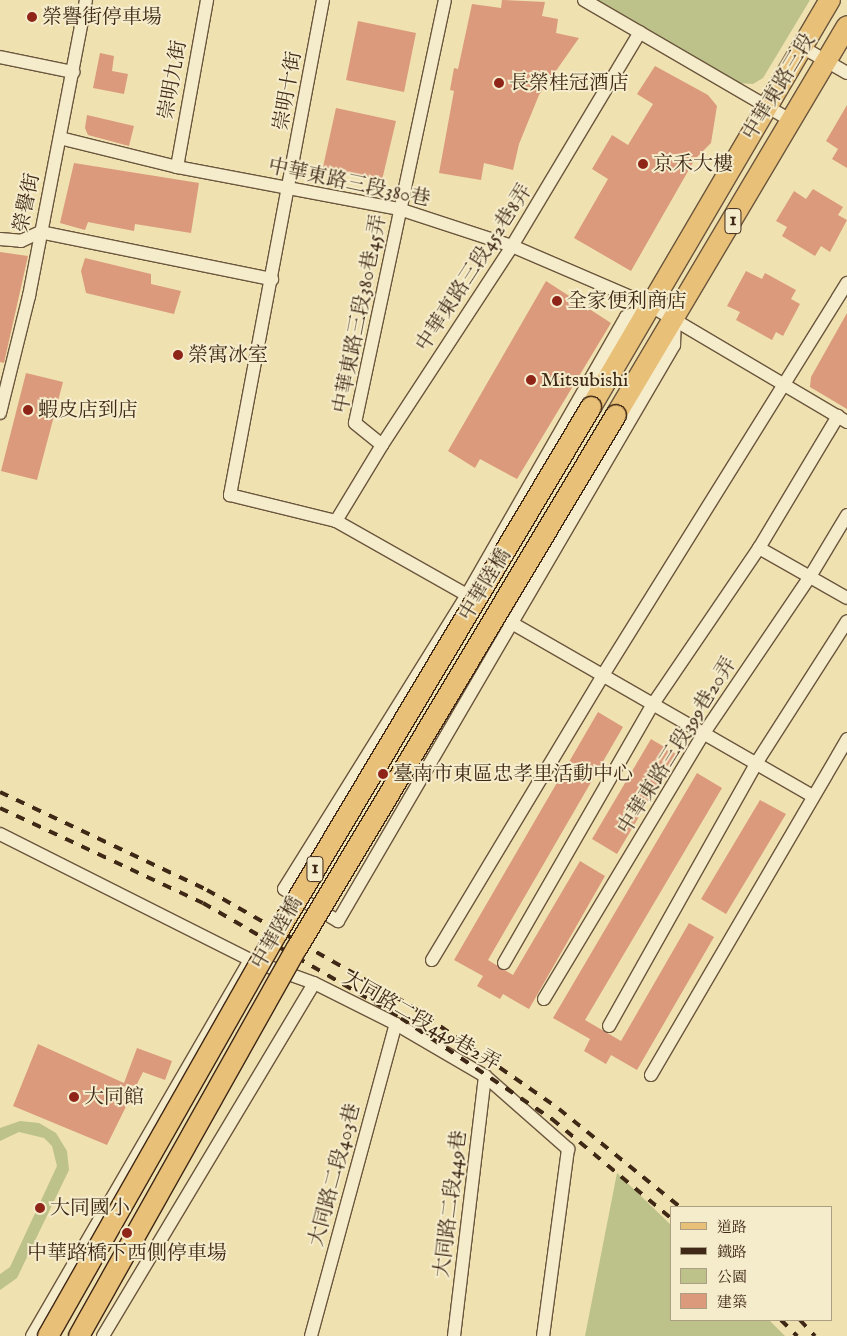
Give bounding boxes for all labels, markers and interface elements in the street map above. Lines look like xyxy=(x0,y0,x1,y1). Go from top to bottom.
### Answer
place label: 榮譽街停車場 xyxy=(42,5,162,29)
marker: 榮譽街停車場 xyxy=(26,11,38,23)
street label: 中華東路三段 xyxy=(738,29,820,145)
street label: 崇明九街 xyxy=(154,39,192,121)
street label: 崇明十街 xyxy=(269,50,307,132)
place label: 長榮桂冠酒店 xyxy=(509,71,629,95)
marker: 長榮桂冠酒店 xyxy=(493,77,505,89)
place label: 京禾大樓 xyxy=(653,152,733,176)
street label: 中華東路三段380巷 xyxy=(266,154,432,212)
marker: 京禾大樓 xyxy=(637,158,649,170)
street label: 榮譽街 xyxy=(9,171,45,235)
street label: 中華東路三段452巷8弄 xyxy=(411,180,537,356)
road number: 1 xyxy=(724,205,742,238)
street label: 中華東路三段380巷45弄 xyxy=(329,213,391,415)
place label: 全家便利商店 xyxy=(567,289,687,313)
marker: 全家便利商店 xyxy=(551,295,563,307)
place label: 榮寓冰室 xyxy=(188,343,268,367)
marker: 榮寓冰室 xyxy=(172,349,184,361)
place label: Mitsubishi xyxy=(541,368,628,392)
marker: Mitsubishi xyxy=(525,374,537,386)
place label: 蝦皮店到店 xyxy=(38,398,138,422)
marker: 蝦皮店到店 xyxy=(22,404,34,416)
street label: 中華陸橋 xyxy=(454,545,516,625)
street label: 中華東路三段399巷20弄 xyxy=(613,653,741,839)
place label: 臺南市東區忠孝里活動中心 xyxy=(393,762,633,786)
marker: 臺南市東區忠孝里活動中心 xyxy=(377,768,389,780)
road number: 1 xyxy=(306,852,324,886)
street label: 中華陸橋 xyxy=(247,892,307,974)
street label: 大同路二段449巷2弄 xyxy=(338,966,504,1076)
place label: 大同館 xyxy=(84,1085,144,1109)
marker: 大同館 xyxy=(68,1091,80,1103)
street label: 大同路二段403巷 xyxy=(304,1101,366,1249)
street label: 大同路二段449巷 xyxy=(430,1129,472,1279)
place label: 大同國小 xyxy=(50,1196,130,1220)
marker: 大同國小 xyxy=(34,1202,46,1214)
legend xyxy=(670,1206,832,1321)
text: 道路 xyxy=(717,1218,747,1237)
marker: 中華路橋下西側停車場 xyxy=(121,1227,133,1239)
place label: 中華路橋下西側停車場 xyxy=(27,1241,227,1265)
text: 鐵路 xyxy=(717,1243,747,1262)
text: 公園 xyxy=(717,1268,747,1287)
text: 建築 xyxy=(717,1293,747,1312)

